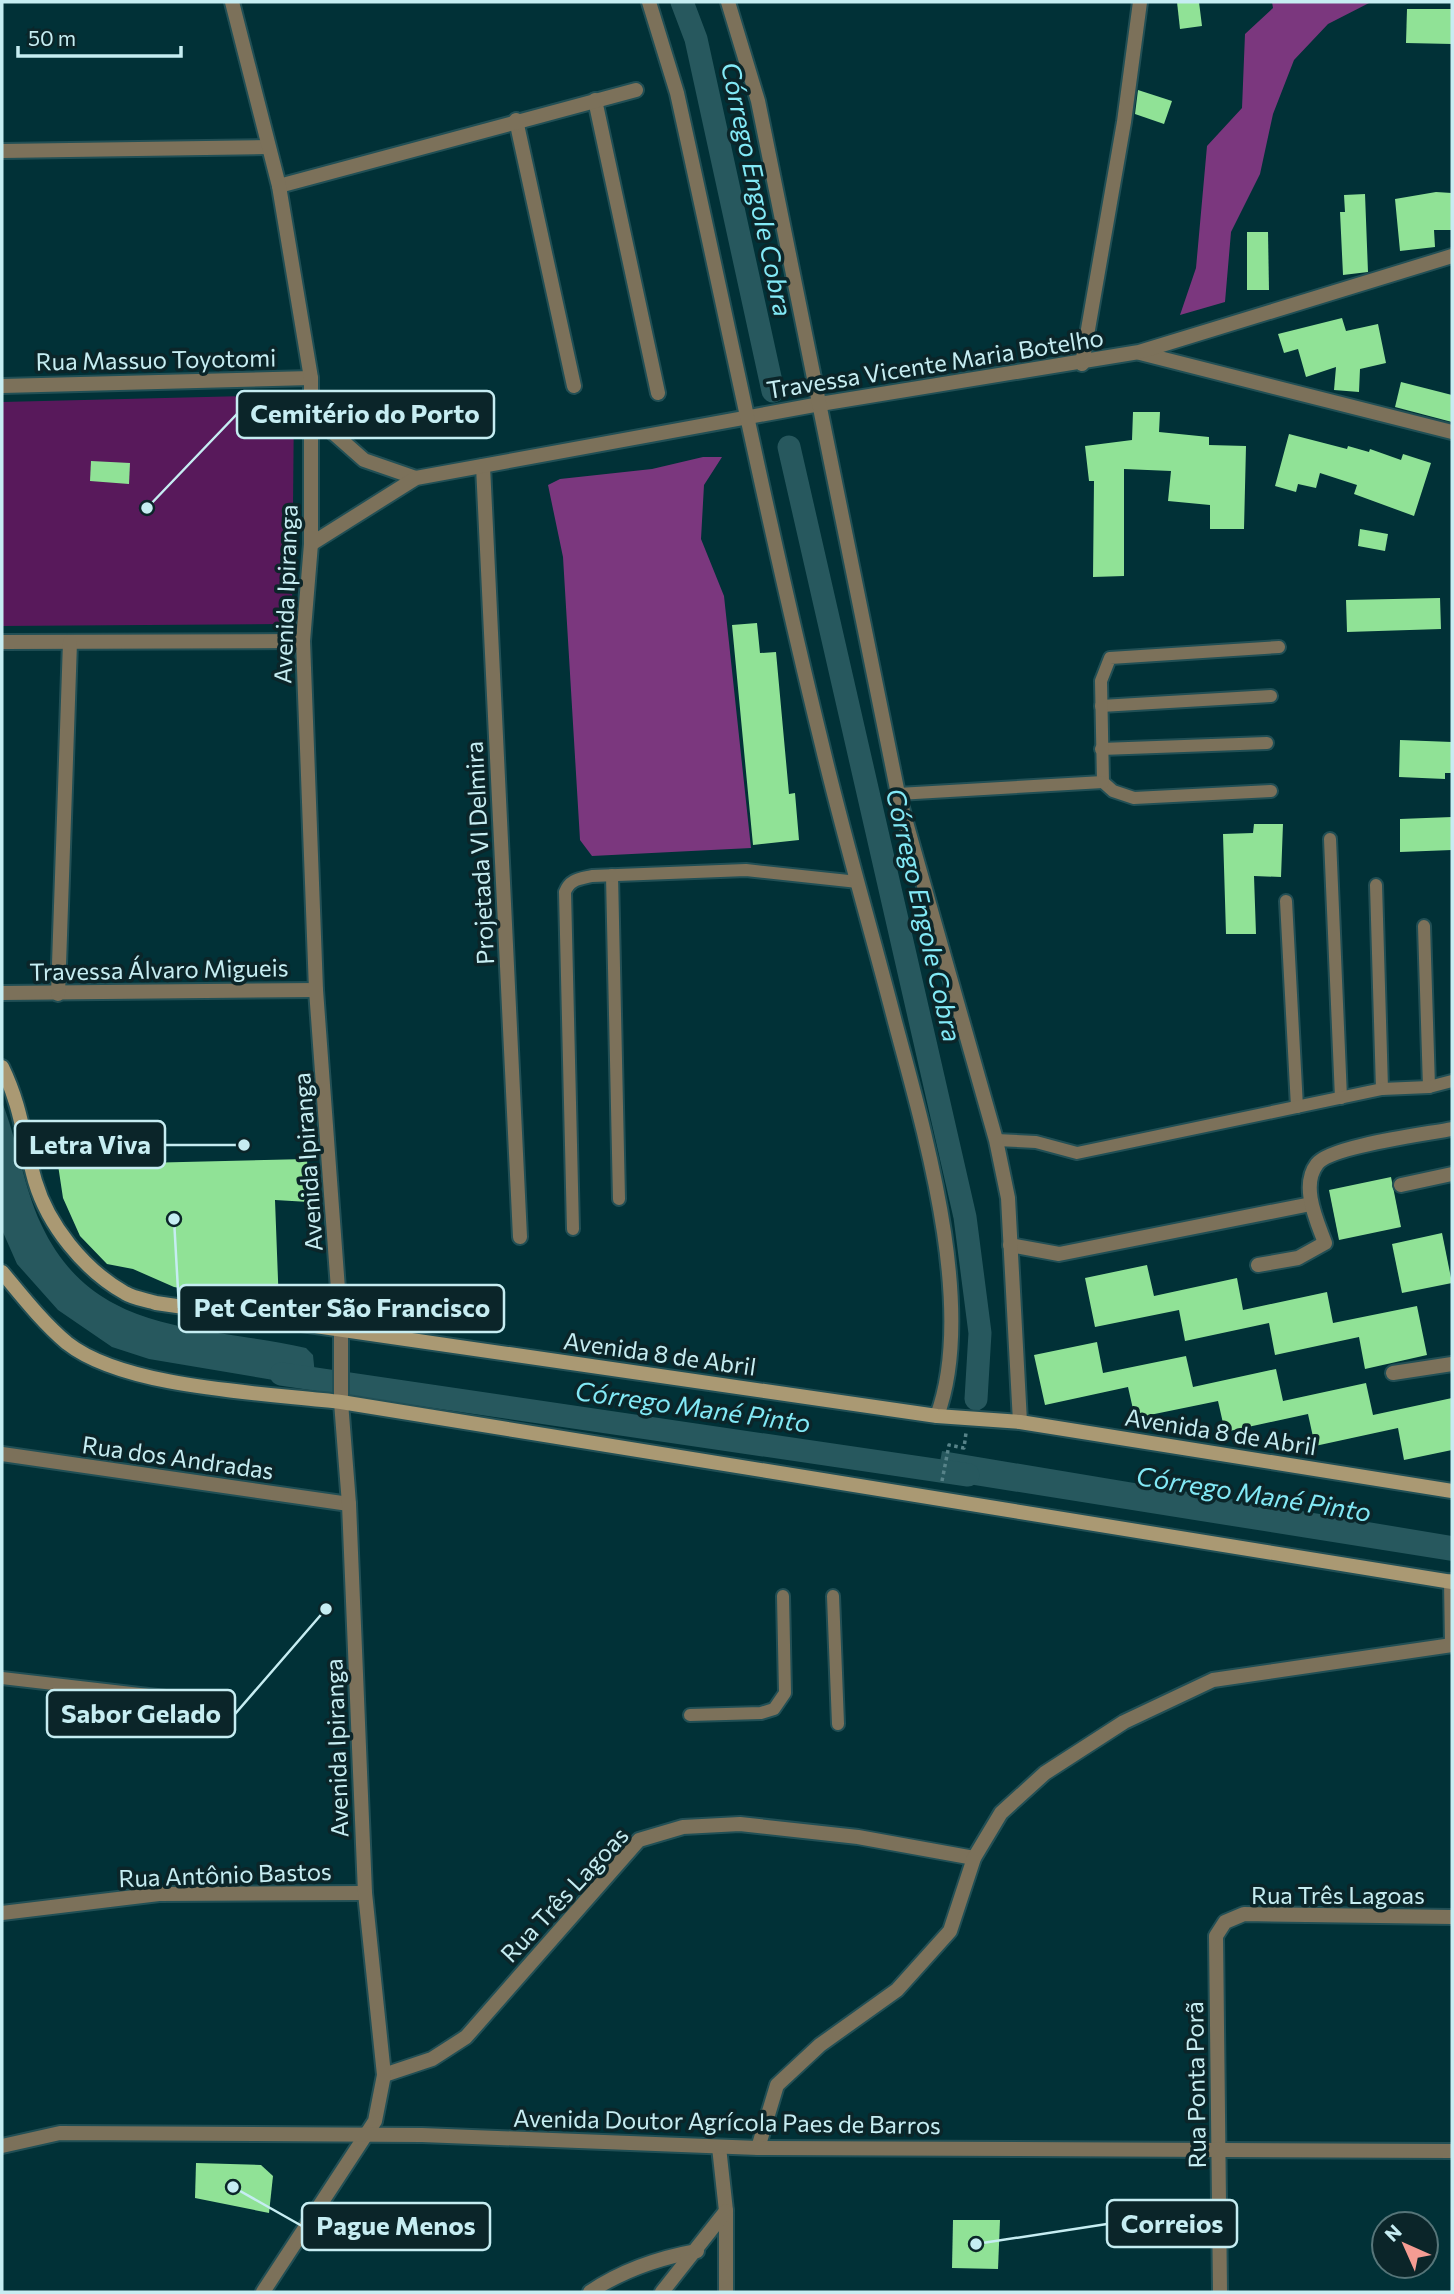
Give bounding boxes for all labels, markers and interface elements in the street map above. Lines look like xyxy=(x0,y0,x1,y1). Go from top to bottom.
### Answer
scale bar xyxy=(18,14,180,58)
text: 50 m xyxy=(28,25,76,50)
water label: Córrego Engole Cobra xyxy=(716,59,800,319)
street label: Travessa Vicente Maria Botelho xyxy=(764,322,1106,404)
street label: Rua Massuo Toyotomi xyxy=(35,342,277,376)
callout: Cemitério do Porto xyxy=(237,391,494,438)
text: Cemitério do Porto xyxy=(250,397,480,428)
street label: Avenida Ipiranga xyxy=(267,504,303,684)
street label: Projetada VI Delmira xyxy=(459,740,499,966)
water label: Córrego Engole Cobra xyxy=(881,785,969,1045)
street label: Travessa Álvaro Migueis xyxy=(29,952,289,986)
street label: Avenida Ipiranga xyxy=(286,1072,328,1252)
callout: Letra Viva xyxy=(15,1121,165,1168)
text: Letra Viva xyxy=(29,1128,151,1159)
callout: Pet Center São Francisco xyxy=(179,1285,504,1332)
text: Pet Center São Francisco xyxy=(194,1291,490,1322)
street label: Avenida 8 de Abril xyxy=(562,1325,758,1381)
water label: Córrego Mané Pinto xyxy=(573,1374,813,1438)
street label: Avenida 8 de Abril xyxy=(1123,1402,1319,1460)
street label: Rua dos Andradas xyxy=(80,1429,276,1485)
water label: Córrego Mané Pinto xyxy=(1134,1459,1374,1527)
street label: Avenida Ipiranga xyxy=(318,1658,354,1838)
callout: Sabor Gelado xyxy=(47,1690,235,1737)
text: Sabor Gelado xyxy=(61,1697,221,1728)
street label: Rua Três Lagoas xyxy=(494,1820,634,1968)
street label: Rua Antônio Bastos xyxy=(118,1856,332,1892)
street label: Rua Três Lagoas xyxy=(1251,1880,1425,1909)
street label: Rua Ponta Porã xyxy=(1179,2001,1211,2169)
street label: Avenida Doutor Agrícola Paes de Barros xyxy=(513,2103,941,2139)
callout: Correios xyxy=(1107,2200,1237,2247)
callout: Pague Menos xyxy=(302,2203,490,2250)
text: Correios xyxy=(1121,2207,1223,2238)
text: Pague Menos xyxy=(316,2209,476,2240)
north arrow xyxy=(1370,2210,1440,2280)
text: N xyxy=(1379,2219,1406,2246)

